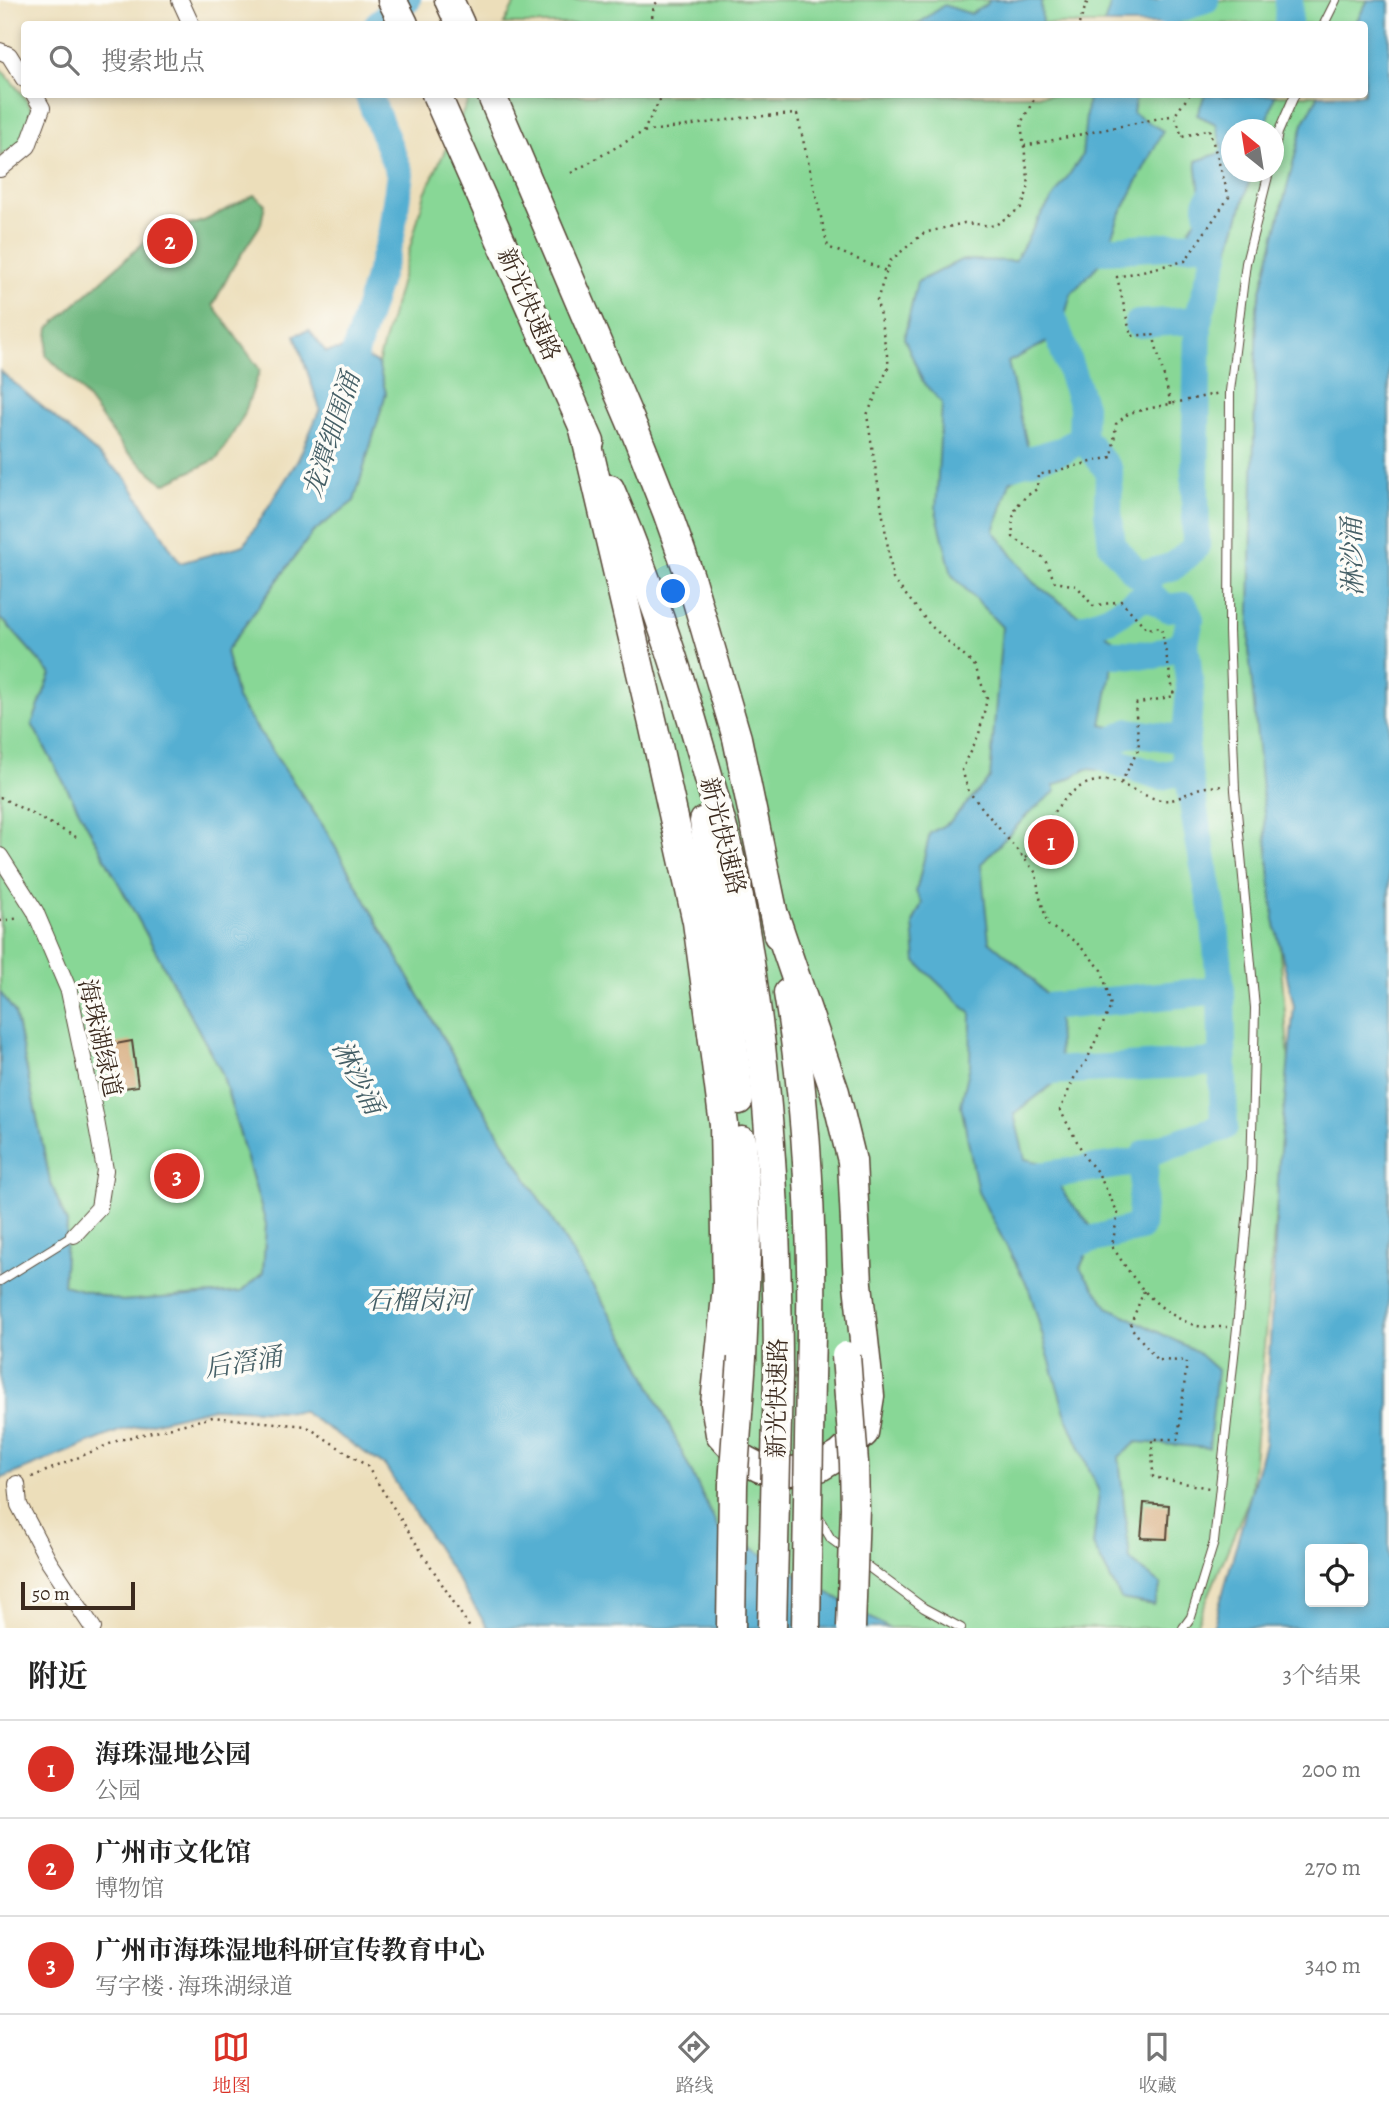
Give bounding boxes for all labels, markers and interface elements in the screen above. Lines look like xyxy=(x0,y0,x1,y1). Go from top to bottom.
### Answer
search box xyxy=(21,21,1368,98)
icon: search xyxy=(45,41,83,79)
text: 搜索地点 xyxy=(101,44,205,79)
north arrow xyxy=(1221,119,1284,182)
pin: 2 xyxy=(147,215,193,267)
street label: 新光快速路 xyxy=(490,243,568,365)
water label: 龙潭细围涌 xyxy=(295,365,369,502)
water label: 淋沙涌 xyxy=(1334,515,1371,596)
your location xyxy=(656,574,690,608)
street label: 新光快速路 xyxy=(693,774,753,898)
pin: 1 xyxy=(1028,816,1074,868)
street label: 海珠湖绿道 xyxy=(71,976,129,1100)
water label: 淋沙涌 xyxy=(324,1035,392,1123)
pin: 3 xyxy=(154,1150,200,1202)
water label: 石榴岗河 xyxy=(366,1283,474,1318)
street label: 新光快速路 xyxy=(760,1338,794,1458)
water label: 后滘涌 xyxy=(202,1339,287,1386)
map controls xyxy=(1305,1544,1368,1607)
button: locate xyxy=(1305,1544,1368,1607)
scale bar xyxy=(21,1579,135,1611)
text: 50 m xyxy=(32,1581,70,1607)
text: 附近 xyxy=(28,1656,88,1696)
text: 3个结果 xyxy=(1282,1660,1361,1691)
text: 海珠湿地公园 xyxy=(95,1737,251,1772)
text: 1 xyxy=(47,1754,55,1785)
text: 200 m xyxy=(1302,1754,1361,1785)
text: 公园 xyxy=(95,1775,141,1806)
text: 广州市文化馆 xyxy=(95,1835,251,1870)
text: 2 xyxy=(45,1852,57,1883)
text: 270 m xyxy=(1304,1852,1361,1883)
text: 博物馆 xyxy=(95,1873,164,1904)
text: 广州市海珠湿地科研宣传教育中心 xyxy=(95,1933,485,1968)
text: 3 xyxy=(46,1950,56,1981)
text: 340 m xyxy=(1305,1950,1361,1981)
text: 写字楼 · 海珠湖绿道 xyxy=(95,1971,293,2002)
tab: 地图 xyxy=(212,2028,251,2099)
tab: 路线 xyxy=(675,2028,714,2099)
tab: 收藏 xyxy=(1138,2028,1177,2099)

